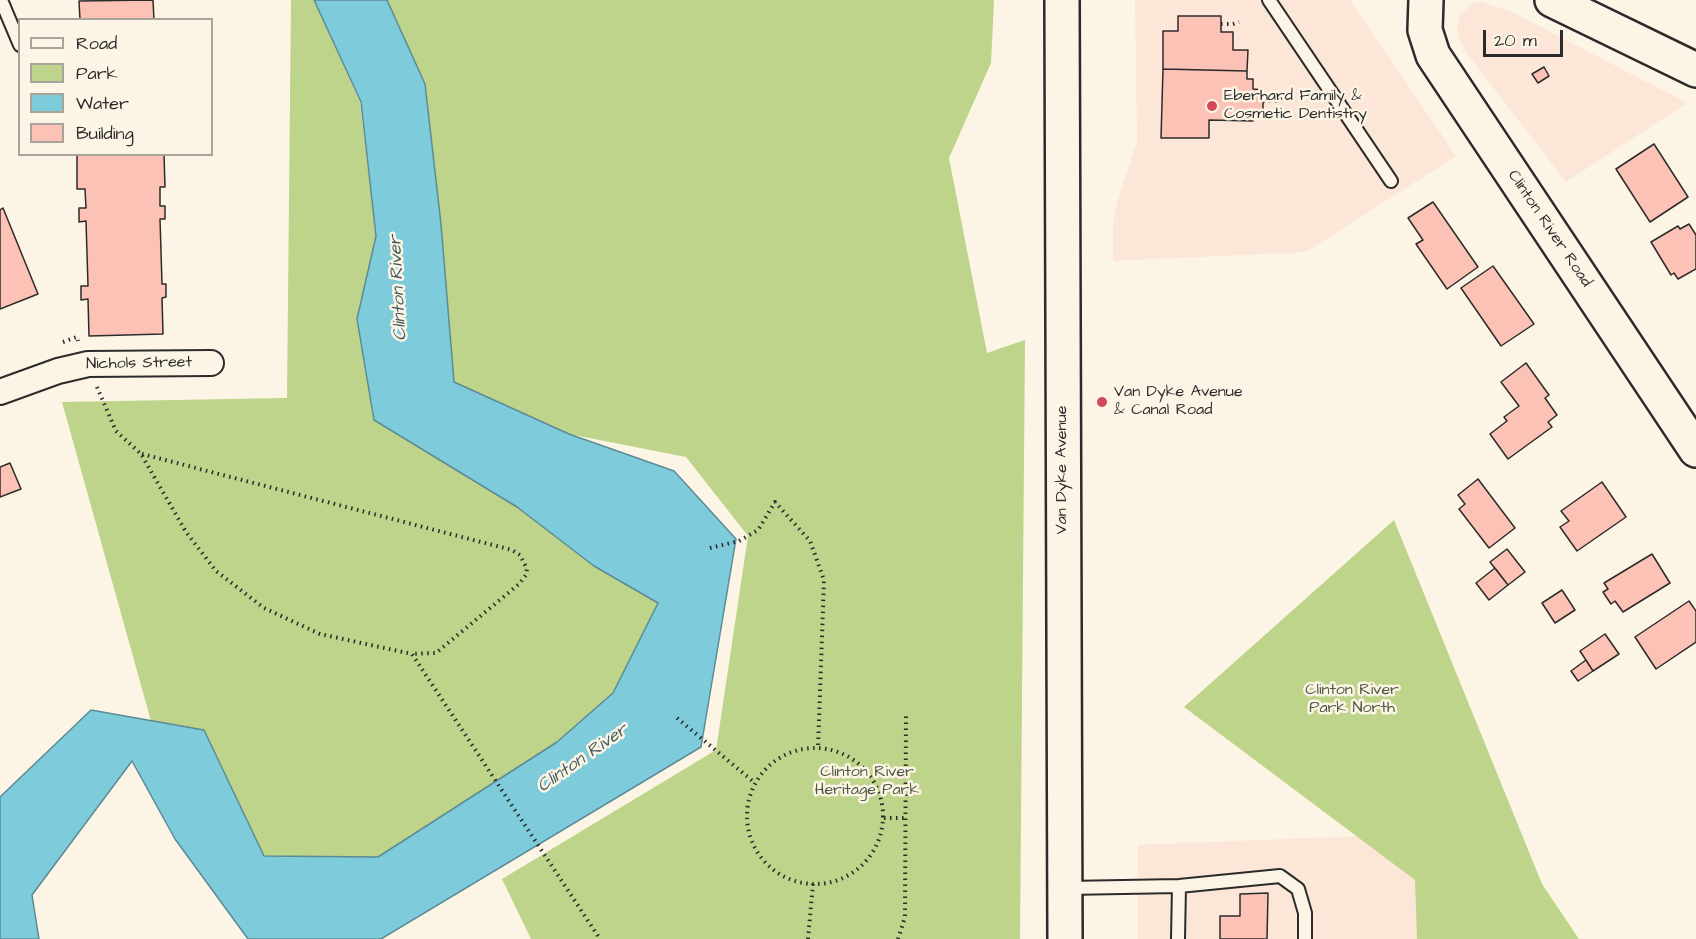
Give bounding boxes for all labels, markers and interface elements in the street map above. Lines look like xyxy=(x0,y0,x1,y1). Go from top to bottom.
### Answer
legend xyxy=(18,18,213,156)
scale bar xyxy=(1486,18,1566,56)
text: 20 m xyxy=(1494,28,1537,53)
text: Road xyxy=(76,31,117,56)
text: Park xyxy=(76,61,118,86)
place label: Eberhard Family & Cosmetic Dentistry xyxy=(1224,87,1367,125)
text: Water xyxy=(76,91,129,116)
marker: Eberhard Family & Cosmetic Dentistry xyxy=(1205,99,1219,113)
text: Building xyxy=(76,121,134,146)
street label: Clinton River Road xyxy=(1503,167,1595,291)
water label: Clinton River xyxy=(385,235,413,341)
street label: Nichols Street xyxy=(86,353,192,375)
place label: Van Dyke Avenue & Canal Road xyxy=(1114,383,1243,421)
marker: Van Dyke Avenue & Canal Road xyxy=(1095,395,1109,409)
street label: Van Dyke Avenue xyxy=(1053,406,1073,534)
park label: Clinton River Park North xyxy=(1305,681,1399,719)
water label: Clinton River xyxy=(534,720,632,798)
park label: Clinton River Heritage Park xyxy=(815,763,919,801)

